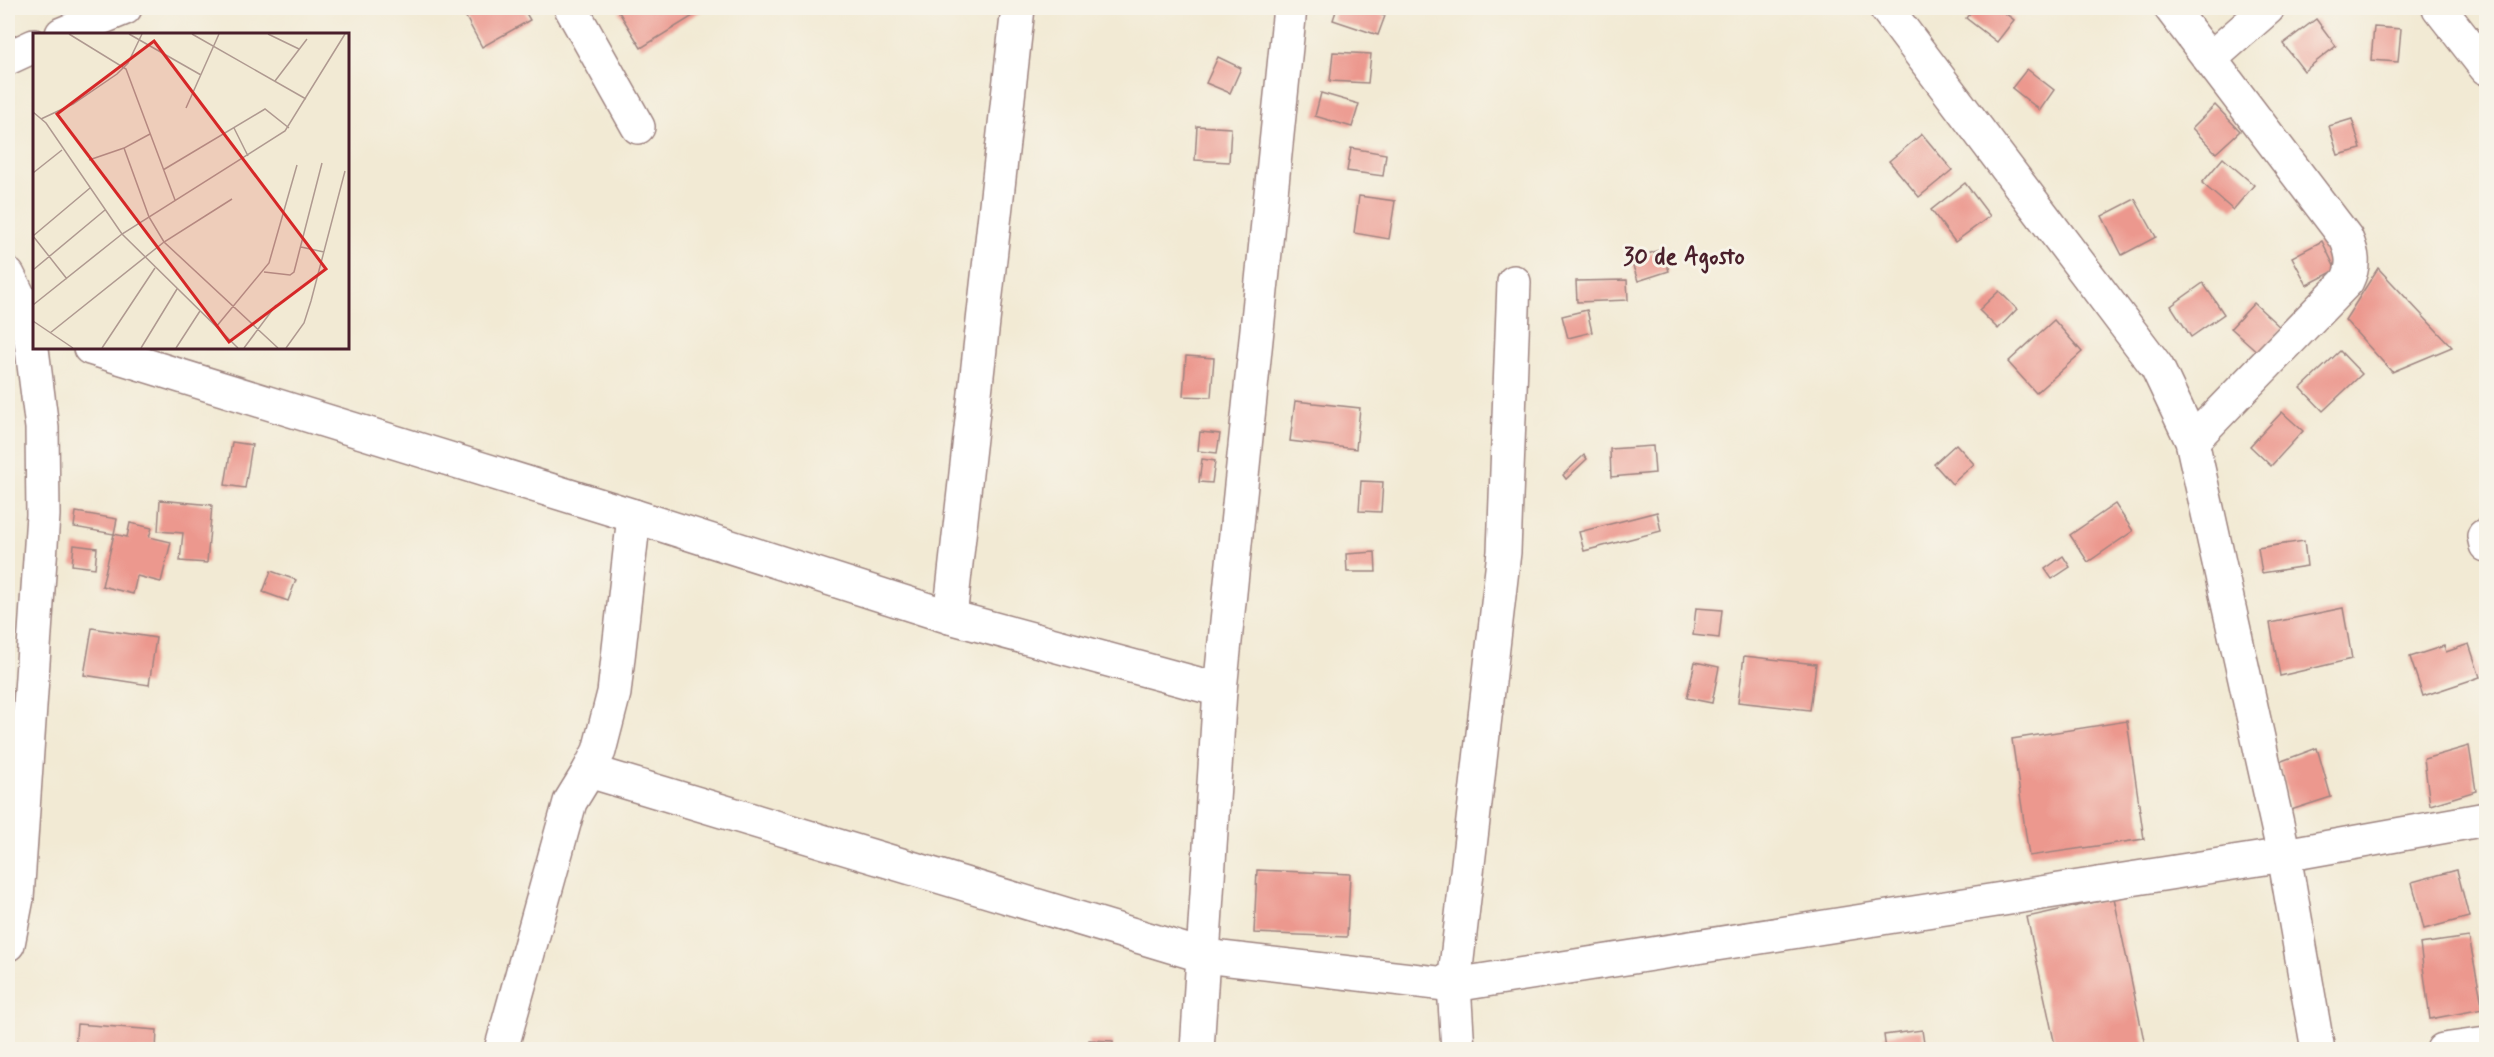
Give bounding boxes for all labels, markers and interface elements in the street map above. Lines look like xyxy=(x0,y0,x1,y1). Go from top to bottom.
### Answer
inset map xyxy=(33,33,350,350)
district label: 30 de Agosto xyxy=(1623,242,1745,274)

